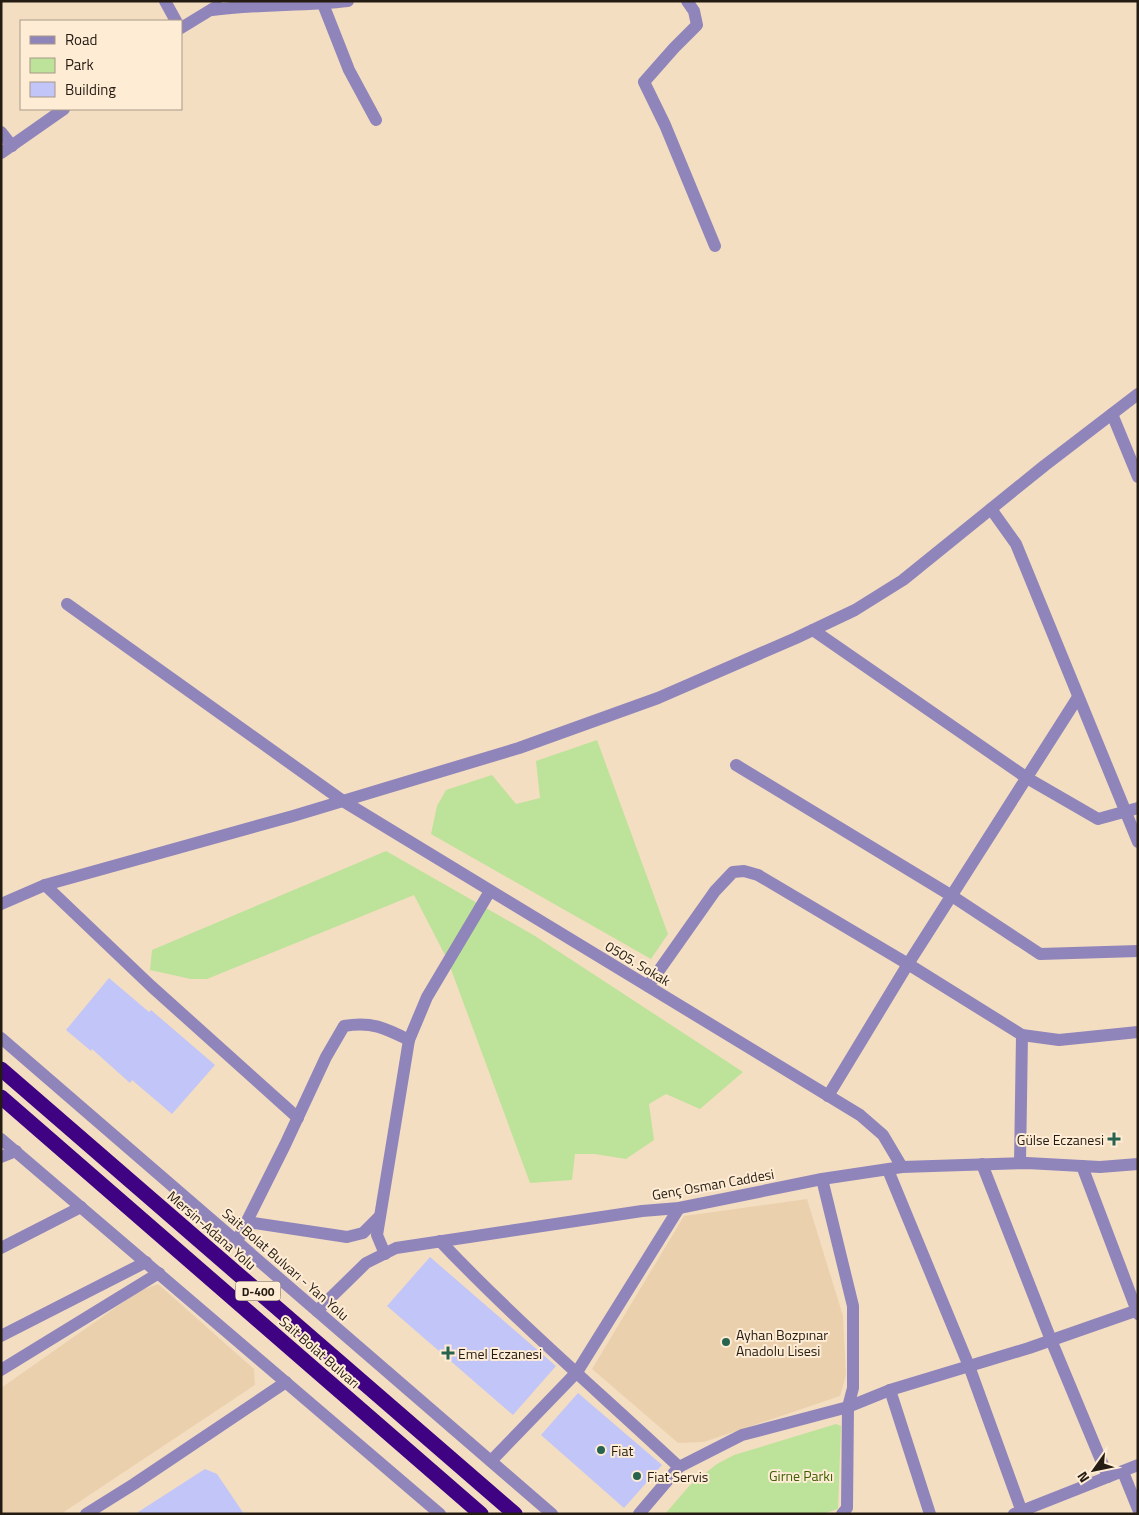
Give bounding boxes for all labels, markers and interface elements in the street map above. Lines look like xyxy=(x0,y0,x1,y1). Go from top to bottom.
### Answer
legend xyxy=(20,20,182,110)
text: Road xyxy=(65,28,97,51)
text: Park xyxy=(65,53,94,76)
text: Building xyxy=(65,78,116,101)
street label: 0505. Sokak xyxy=(601,935,675,991)
place label: Gülse Eczanesi xyxy=(1017,1129,1104,1150)
marker: Gülse Eczanesi xyxy=(1108,1133,1120,1145)
street label: Genç Osman Caddesi xyxy=(650,1163,776,1205)
street label: Mersin-Adana Yolu xyxy=(163,1185,261,1275)
street label: Sait Bolat Bulvarı - Yan Yolu xyxy=(218,1203,354,1325)
road number: D-400 xyxy=(236,1282,280,1300)
street label: Sait Bolat Bulvarı xyxy=(275,1311,365,1393)
place label: Ayhan Bozpınar Anadolu Lisesi xyxy=(736,1324,828,1361)
marker: Ayhan Bozpınar Anadolu Lisesi xyxy=(720,1336,732,1348)
place label: Emel Eczanesi xyxy=(458,1343,542,1364)
marker: Emel Eczanesi xyxy=(442,1347,454,1359)
place label: Fiat xyxy=(611,1440,633,1461)
marker: Fiat xyxy=(595,1444,607,1456)
north arrow xyxy=(1069,1445,1119,1495)
park label: Girne Parkı xyxy=(769,1465,833,1486)
place label: Fiat Servis xyxy=(647,1466,708,1487)
text: N xyxy=(1071,1468,1094,1487)
marker: Fiat Servis xyxy=(631,1470,643,1482)

